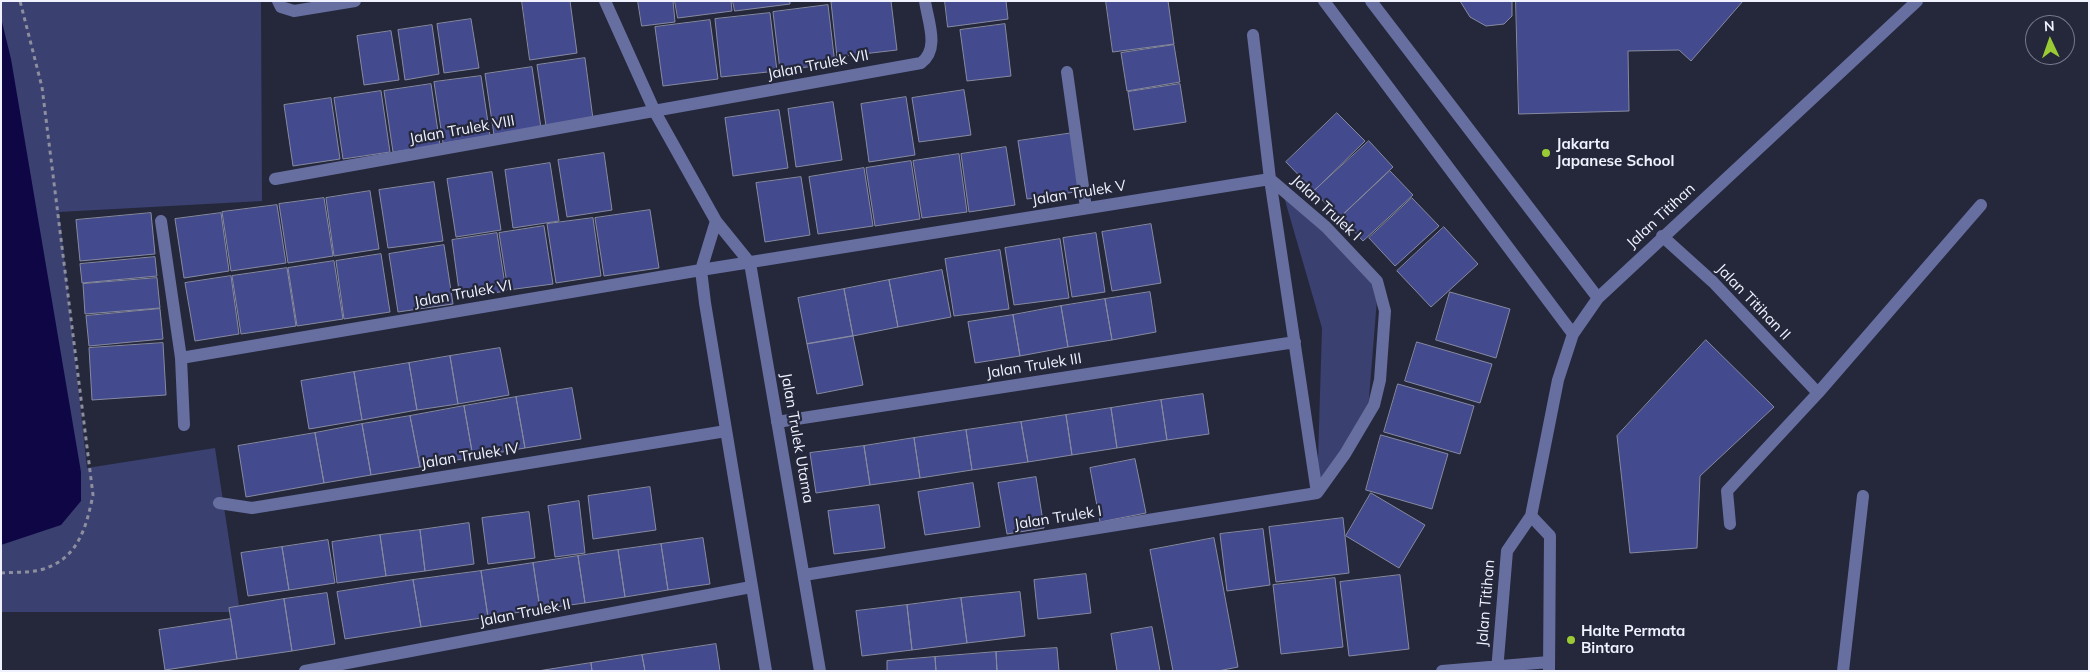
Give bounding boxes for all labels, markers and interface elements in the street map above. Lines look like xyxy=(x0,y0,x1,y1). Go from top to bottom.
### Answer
north arrow xyxy=(2025,15,2075,65)
text: N xyxy=(2044,17,2055,35)
street label: Jalan Trulek VII xyxy=(766,46,870,84)
street label: Jalan Trulek VIII xyxy=(408,112,516,148)
place label: Jakarta Japanese School xyxy=(1556,135,1674,170)
marker: Jakarta Japanese School xyxy=(1540,147,1552,159)
street label: Jalan Trulek I xyxy=(1288,171,1364,245)
street label: Jalan Trulek V xyxy=(1031,177,1127,209)
street label: Jalan Titihan xyxy=(1623,180,1699,252)
street label: Jalan Titihan II xyxy=(1712,260,1794,344)
street label: Jalan Trulek VI xyxy=(413,277,513,311)
street label: Jalan Trulek III xyxy=(985,350,1083,382)
street label: Jalan Trulek Utama xyxy=(777,371,817,505)
street label: Jalan Trulek IV xyxy=(420,439,520,473)
street label: Jalan Trulek I xyxy=(1013,502,1103,534)
street label: Jalan Titihan xyxy=(1473,559,1499,647)
street label: Jalan Trulek II xyxy=(478,595,572,631)
place label: Halte Permata Bintaro xyxy=(1581,622,1685,657)
marker: Halte Permata Bintaro xyxy=(1565,634,1577,646)

